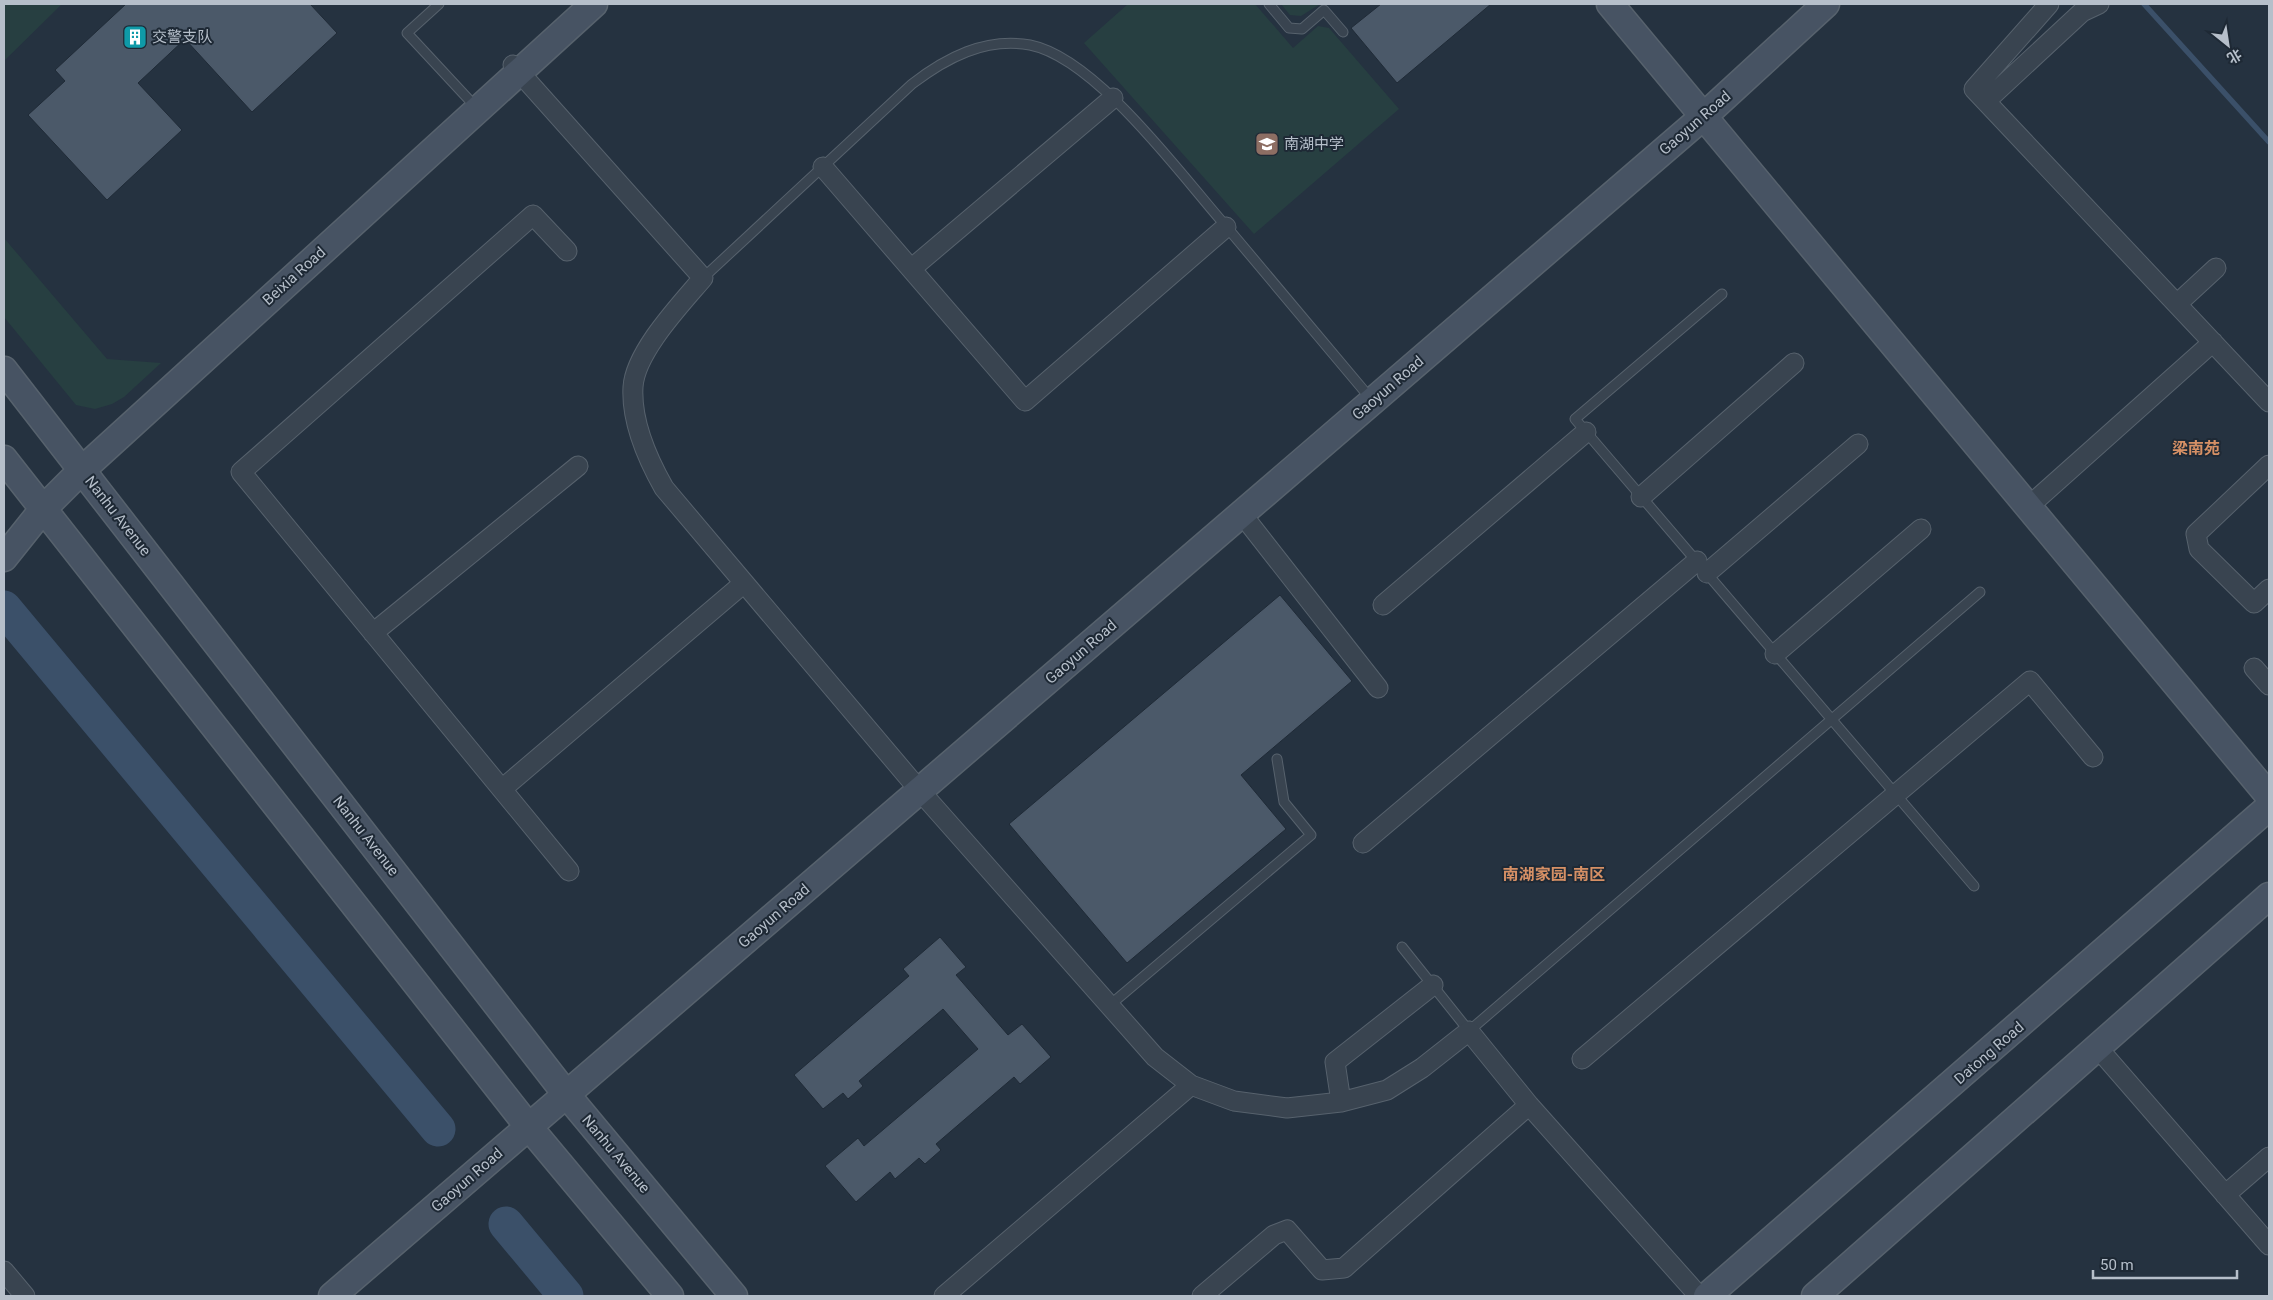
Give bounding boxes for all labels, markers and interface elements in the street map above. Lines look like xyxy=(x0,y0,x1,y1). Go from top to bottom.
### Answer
north arrow xyxy=(2203,20,2253,70)
building icon: 交警支队 xyxy=(122,24,148,50)
place label: 交警支队 xyxy=(152,28,212,46)
text: 北 xyxy=(2224,46,2245,67)
street label: Gaoyun Road xyxy=(1656,87,1734,159)
school or university icon: 南湖中学 xyxy=(1254,131,1280,157)
place label: 南湖中学 xyxy=(1284,135,1344,153)
street label: Beixia Road xyxy=(259,243,329,309)
street label: Gaoyun Road xyxy=(1349,352,1427,424)
district label: 梁南苑 xyxy=(2172,439,2220,458)
street label: Nanhu Avenue xyxy=(81,472,155,560)
street label: Gaoyun Road xyxy=(1042,616,1120,688)
street label: Nanhu Avenue xyxy=(329,792,403,880)
district label: 南湖家园-南区 xyxy=(1503,865,1605,884)
street label: Gaoyun Road xyxy=(735,880,813,952)
street label: Datong Road xyxy=(1951,1018,2027,1088)
street label: Nanhu Avenue xyxy=(578,1111,654,1197)
street label: Gaoyun Road xyxy=(428,1144,506,1216)
scale bar xyxy=(2093,1248,2237,1280)
text: 50 m xyxy=(2100,1256,2134,1274)

